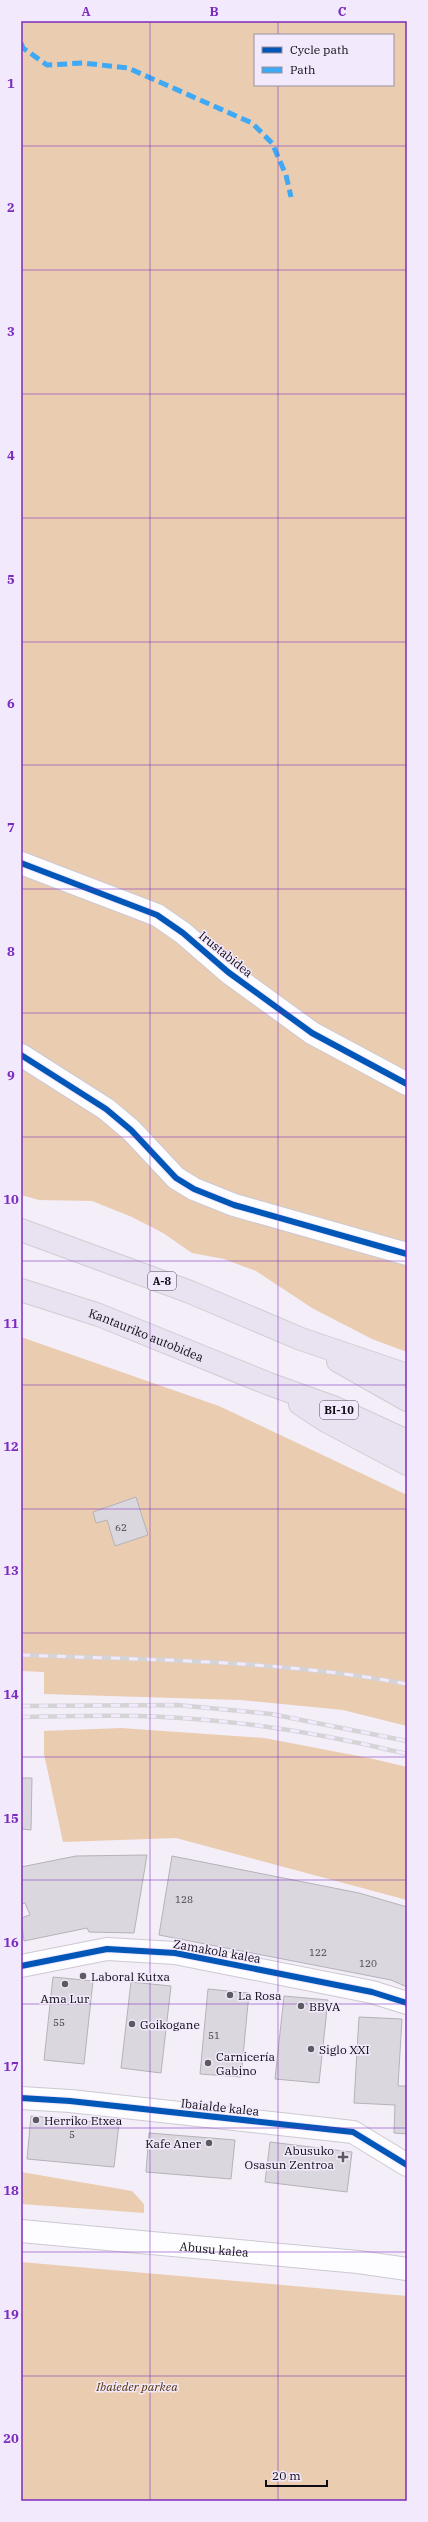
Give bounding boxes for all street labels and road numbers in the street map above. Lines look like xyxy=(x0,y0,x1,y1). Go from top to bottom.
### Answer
street label: Irustabidea xyxy=(196,928,256,981)
road number: A-8 xyxy=(148,1272,176,1290)
street label: Kantauriko autobidea xyxy=(87,1305,206,1364)
road number: BI-10 xyxy=(320,1401,358,1419)
street label: Zamakola kalea xyxy=(172,1936,263,1966)
street label: Ibaialde kalea xyxy=(180,2095,260,2119)
street label: Abusu kalea xyxy=(179,2238,250,2259)

